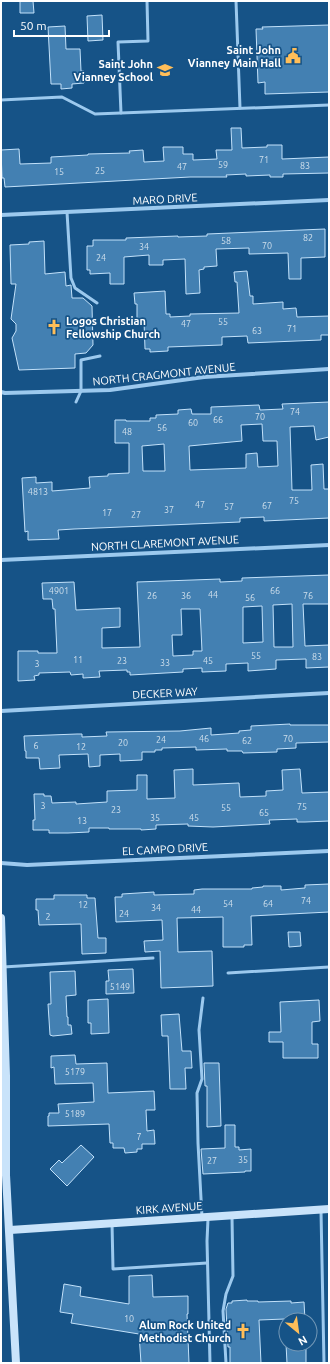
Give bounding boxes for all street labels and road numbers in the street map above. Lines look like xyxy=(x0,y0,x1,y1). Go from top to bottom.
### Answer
street label: MARO DRIVE xyxy=(132,191,198,207)
street label: NORTH CRAGMONT AVENUE xyxy=(92,361,236,387)
street label: NORTH CLAREMONT AVENUE xyxy=(91,533,239,553)
street label: DECKER WAY xyxy=(132,685,199,701)
street label: EL CAMPO DRIVE xyxy=(122,841,208,857)
street label: KIRK AVENUE xyxy=(135,1200,203,1216)

